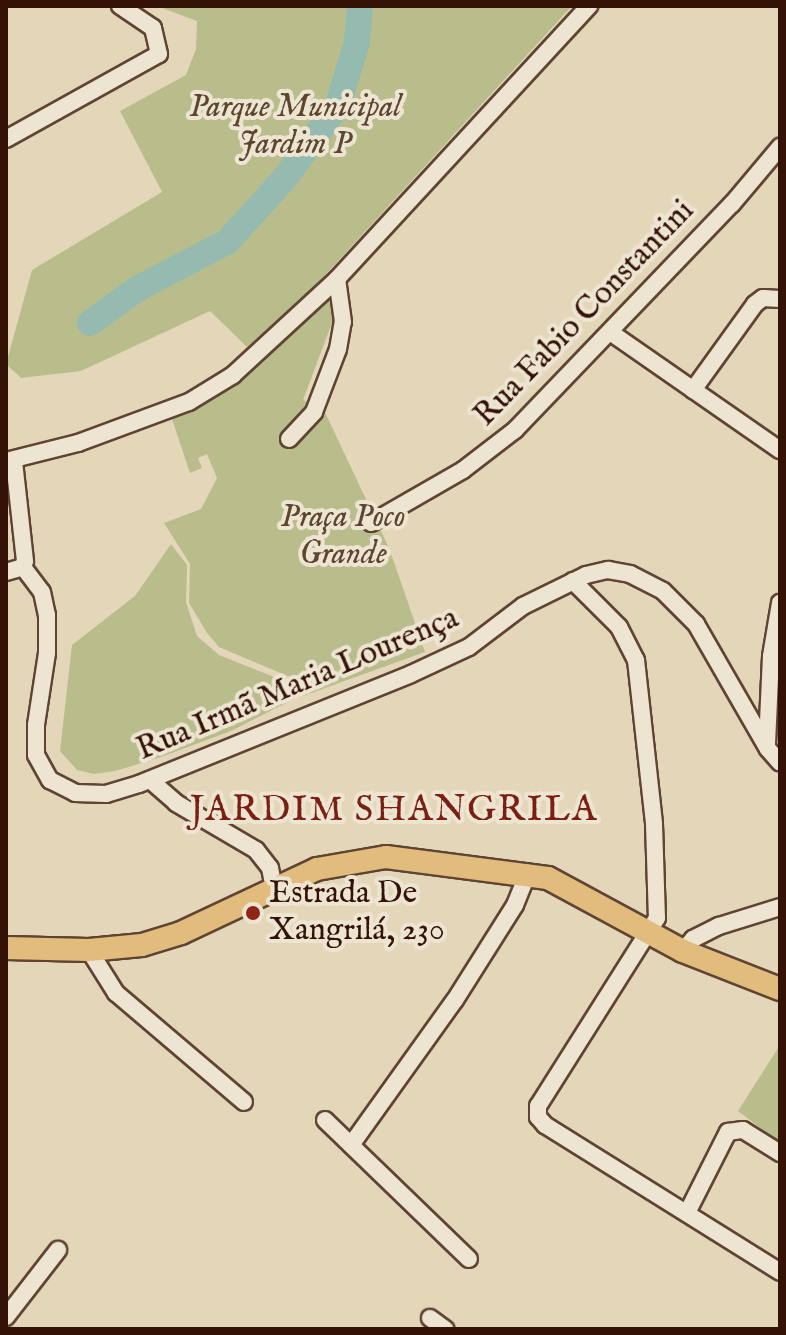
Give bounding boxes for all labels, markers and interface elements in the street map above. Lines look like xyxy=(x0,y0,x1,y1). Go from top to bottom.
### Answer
park label: Parque Municipal Jardim P xyxy=(189,90,401,165)
street label: Rua Fabio Constantini xyxy=(467,193,703,435)
park label: Praça Poco Grande xyxy=(281,500,405,575)
street label: Rua Irmã Maria Lourença xyxy=(131,600,465,770)
district label: JARDIM SHANGRILA xyxy=(190,789,598,833)
place label: Estrada De Xangrilá, 230 xyxy=(269,876,445,951)
marker: Estrada De Xangrilá, 230 xyxy=(244,904,262,922)

